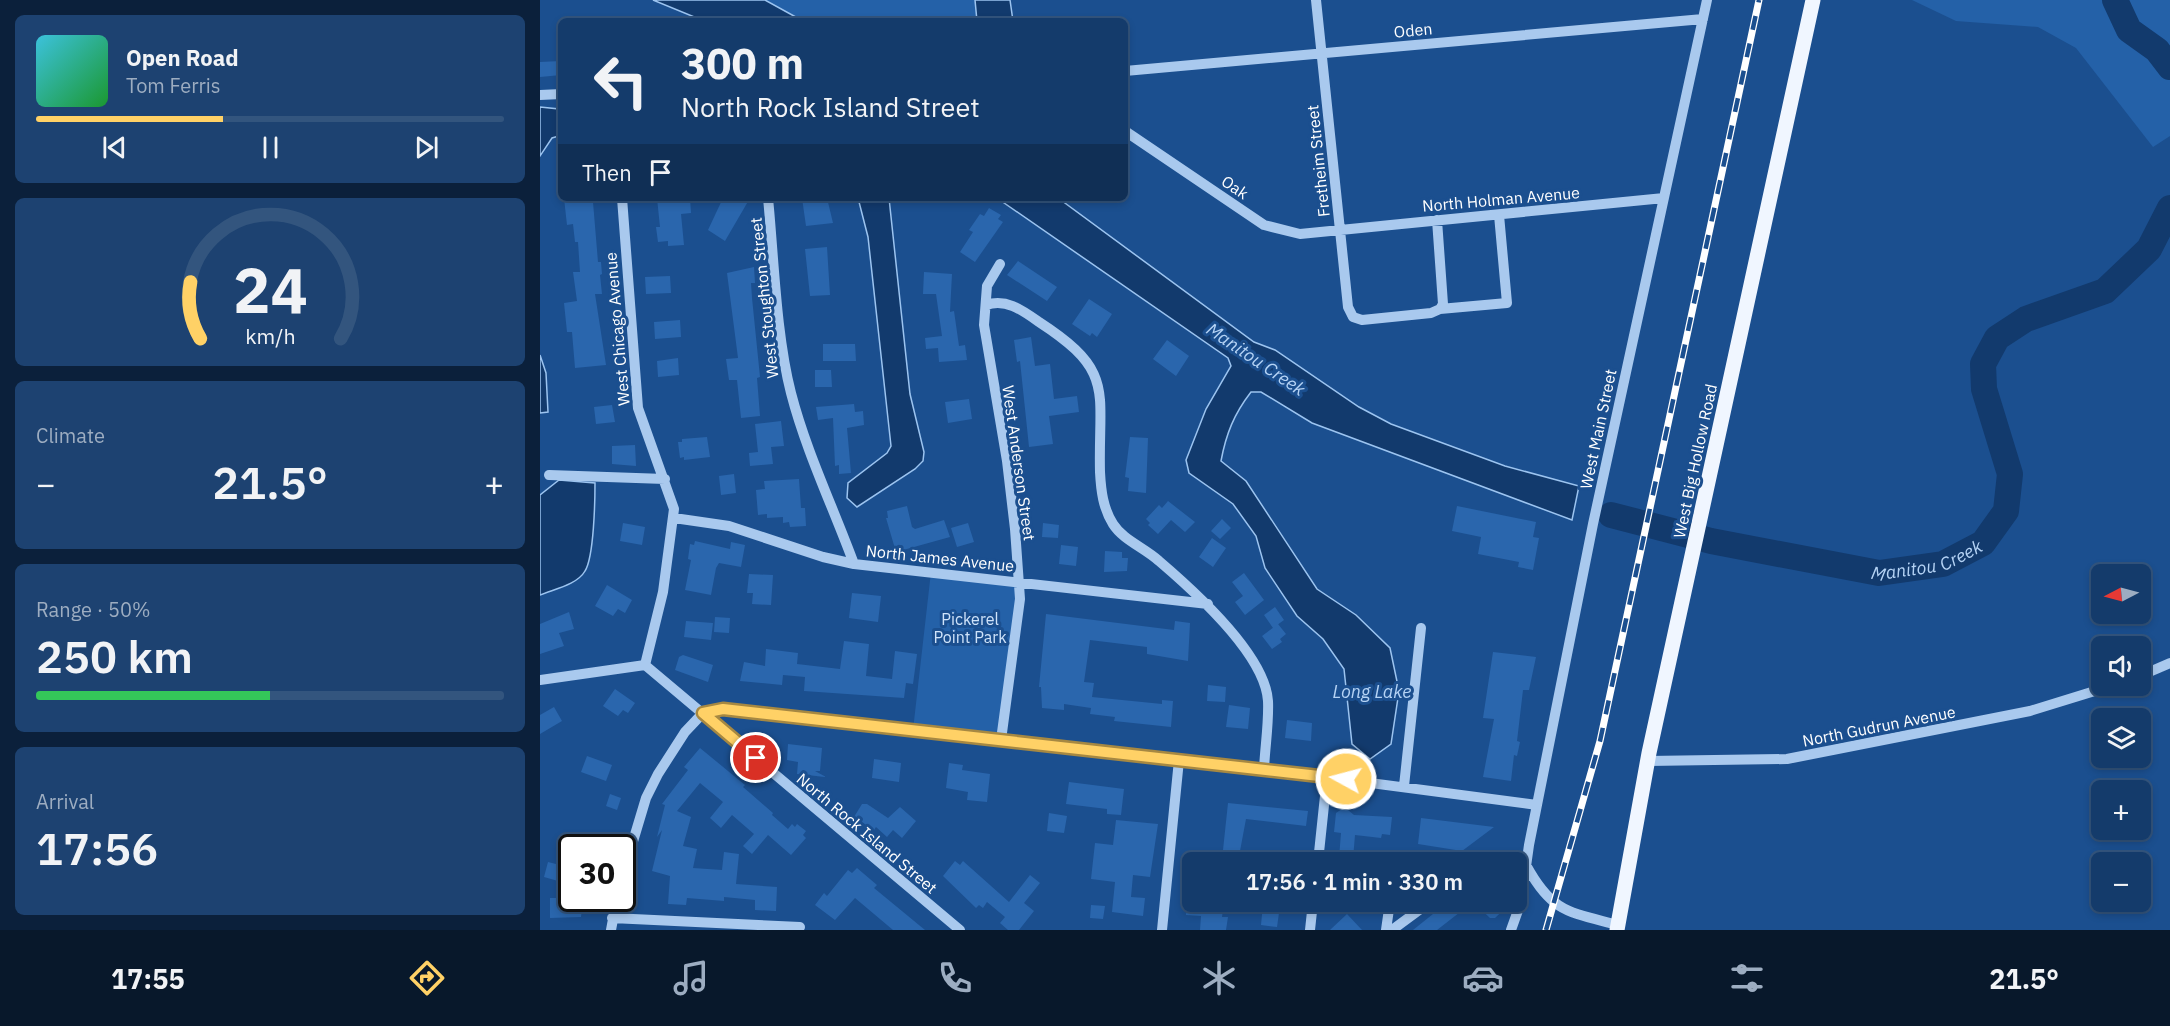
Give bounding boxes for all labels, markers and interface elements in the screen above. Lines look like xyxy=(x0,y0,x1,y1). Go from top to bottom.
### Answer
street label: Oden xyxy=(1393,18,1433,42)
text: 300 m xyxy=(681,36,804,91)
icon: left xyxy=(582,42,660,120)
text: Open Road xyxy=(126,43,239,72)
text: Tom Ferris xyxy=(126,72,221,99)
text: North Rock Island Street xyxy=(681,89,980,124)
street label: Fretheim Street xyxy=(1302,104,1334,218)
icon: previous xyxy=(98,131,131,164)
icon: pause xyxy=(254,131,287,164)
icon: next xyxy=(410,131,443,164)
icon: arrive xyxy=(644,156,677,189)
text: Then xyxy=(582,158,632,187)
street label: Oak xyxy=(1218,171,1253,204)
street label: North Holman Avenue xyxy=(1421,182,1581,216)
street label: West Stoughton Street xyxy=(746,217,782,379)
text: 24 xyxy=(233,249,307,330)
street label: West Chicago Avenue xyxy=(600,251,634,407)
water label: Manitou Creek xyxy=(1202,317,1310,401)
text: km/h xyxy=(245,322,295,350)
street label: West Main Street xyxy=(1576,367,1620,491)
street label: West Big Hollow Road xyxy=(1669,382,1721,540)
street label: West Anderson Street xyxy=(998,384,1040,542)
text: Climate xyxy=(36,422,105,449)
text: 21.5° xyxy=(212,453,328,511)
text: − xyxy=(36,462,56,505)
text: + xyxy=(484,462,504,505)
water label: Manitou Creek xyxy=(1869,534,1986,586)
street label: North James Avenue xyxy=(865,540,1015,576)
north arrow xyxy=(2091,564,2151,624)
map controls xyxy=(2091,564,2151,912)
text: Range · 50% xyxy=(36,596,151,623)
park label: Pickerel Point Park xyxy=(933,609,1007,647)
text: 250 km xyxy=(36,627,193,685)
button: sound xyxy=(2091,636,2151,696)
water label: Long Lake xyxy=(1332,680,1412,703)
street label: North Gudrun Avenue xyxy=(1801,701,1957,751)
button: layers xyxy=(2091,708,2151,768)
pin xyxy=(730,732,781,783)
icon: arrive xyxy=(739,741,772,774)
position arrow xyxy=(1314,747,1378,811)
street label: North Rock Island Street xyxy=(793,768,941,898)
button: + xyxy=(2091,780,2151,840)
text: Arrival xyxy=(36,788,94,815)
text: 17:56 xyxy=(36,819,158,877)
speed limit sign: 30 xyxy=(558,834,636,912)
button: − xyxy=(2091,852,2151,912)
text: 17:56 · 1 min · 330 m xyxy=(1246,867,1463,896)
icon: directions xyxy=(406,957,448,999)
icon: music xyxy=(670,957,712,999)
icon: phone xyxy=(934,957,976,999)
icon: climate xyxy=(1198,957,1240,999)
icon: car xyxy=(1462,957,1504,999)
icon: filters xyxy=(1726,957,1768,999)
text: 17:55 xyxy=(111,961,185,996)
text: 21.5° xyxy=(1989,961,2059,996)

